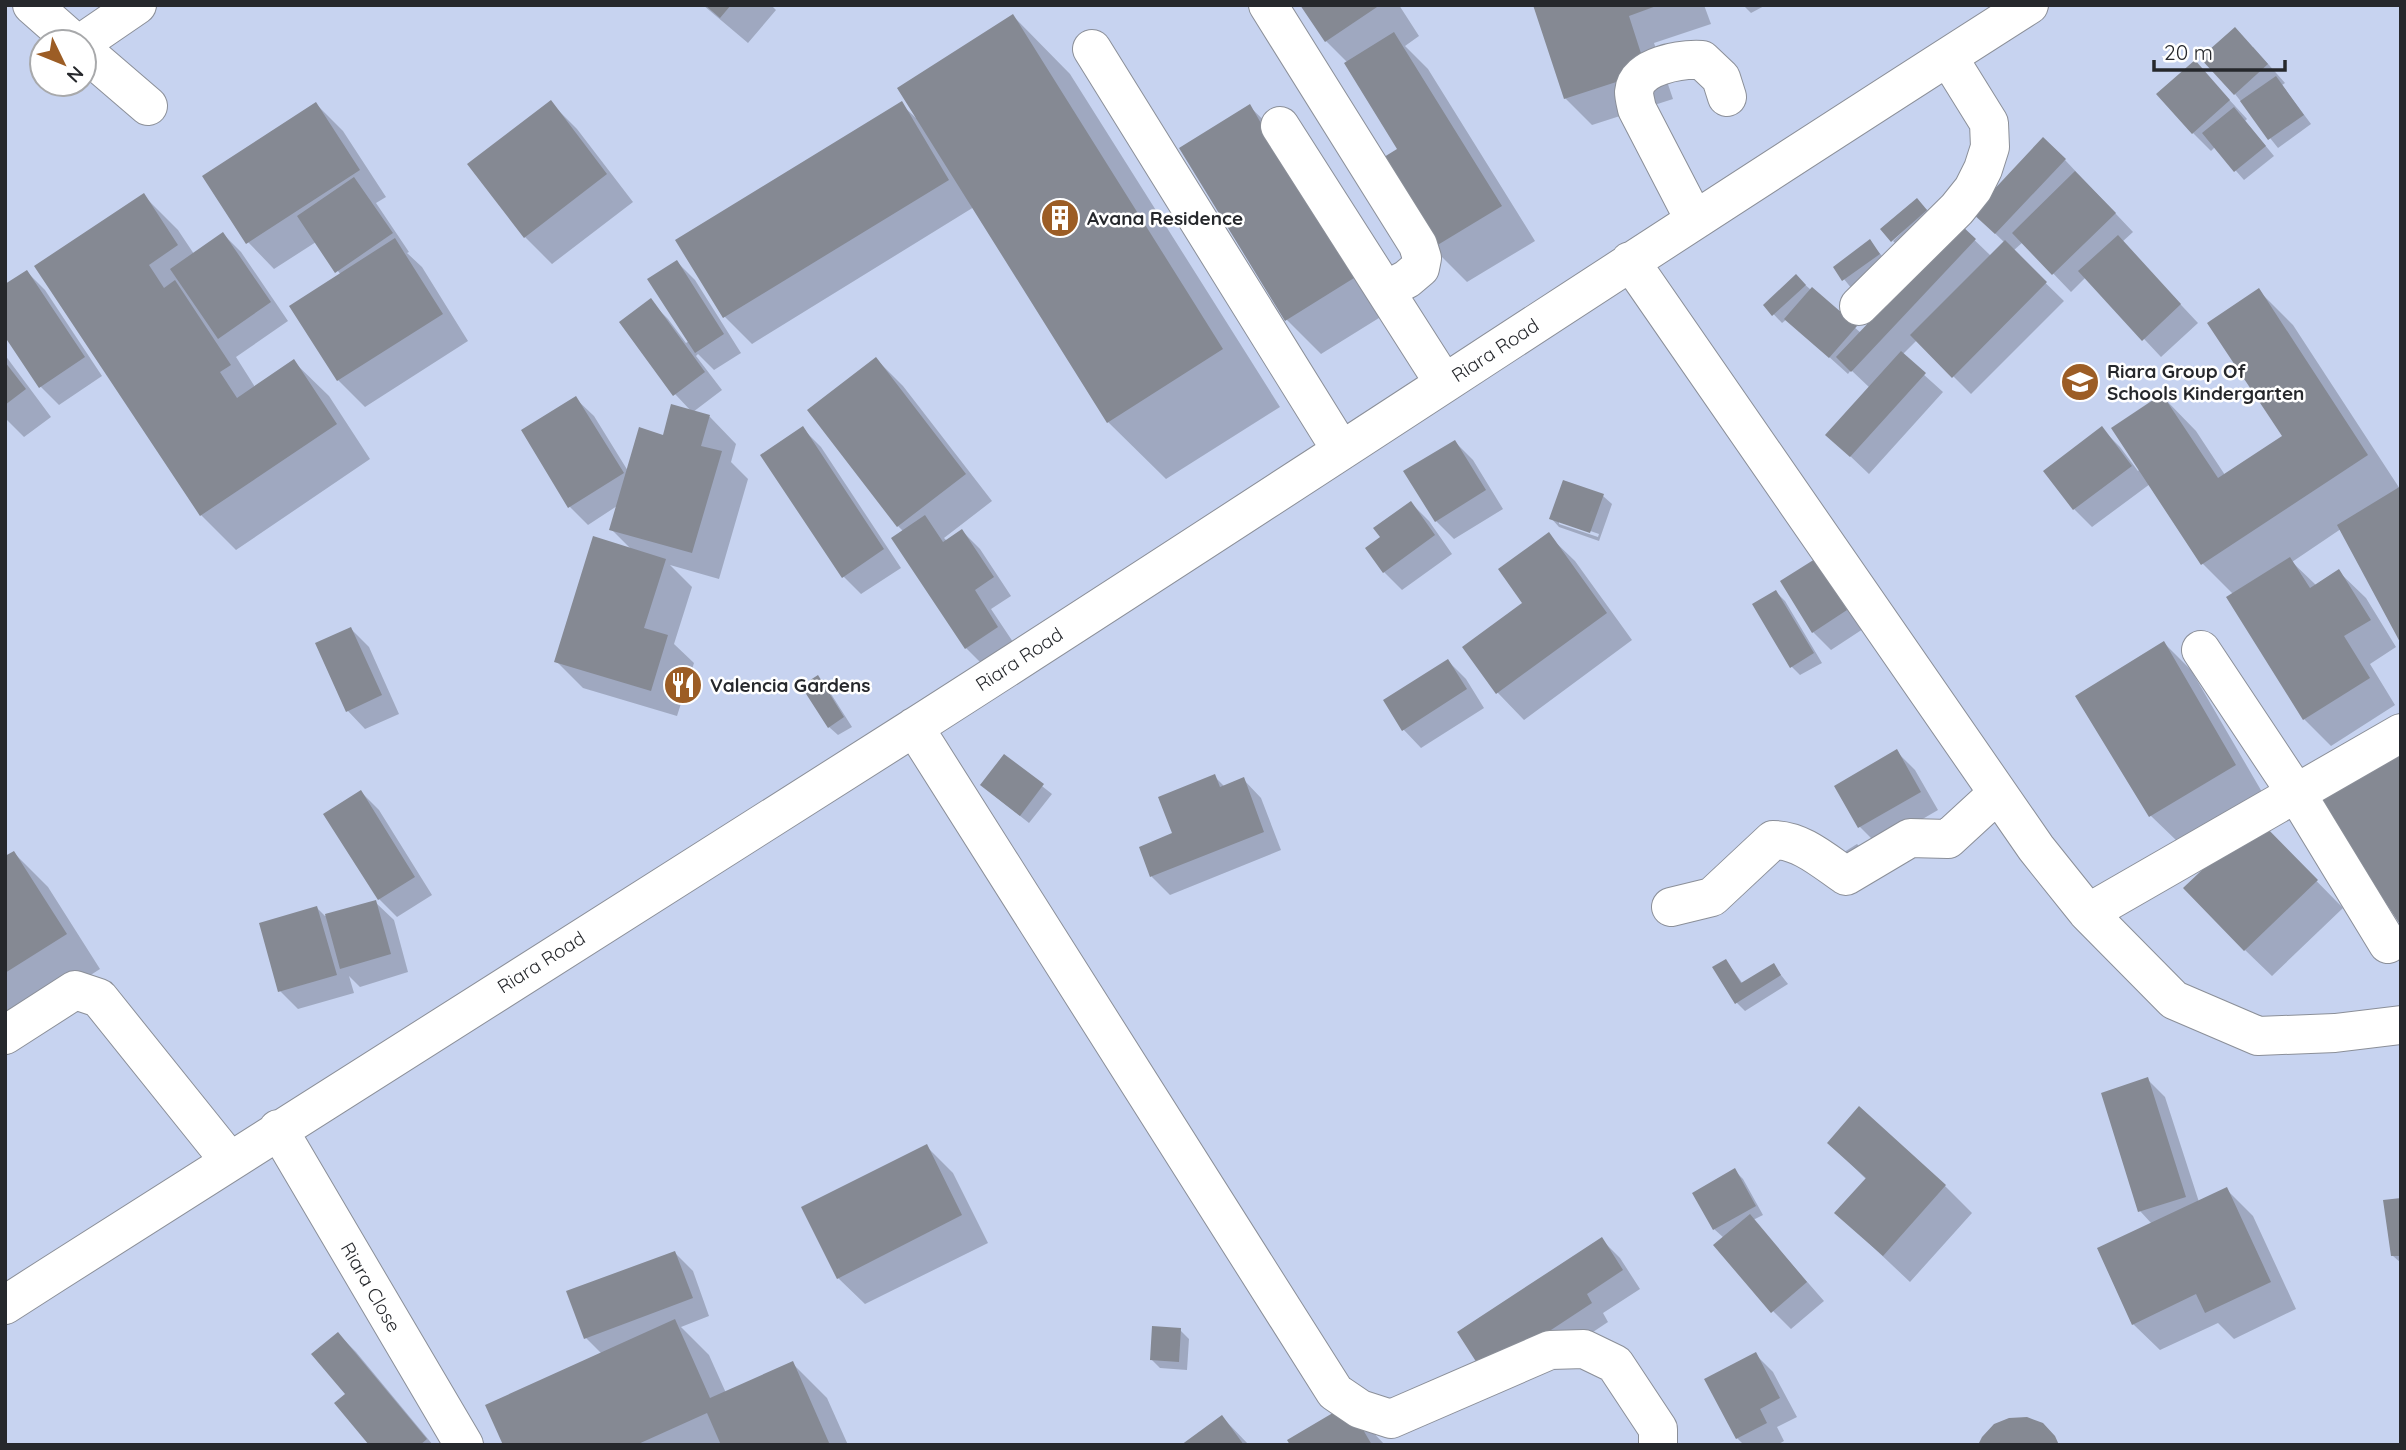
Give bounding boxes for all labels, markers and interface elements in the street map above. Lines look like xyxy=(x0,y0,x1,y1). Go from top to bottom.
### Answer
north arrow xyxy=(28,28,98,98)
scale bar xyxy=(2154,28,2285,72)
text: 20 m xyxy=(2164,39,2213,65)
text: N xyxy=(62,61,89,88)
building icon: Avana Residence xyxy=(1039,197,1081,239)
place label: Avana Residence xyxy=(1087,206,1243,230)
street label: Riara Road xyxy=(1447,313,1543,387)
place label: Riara Group Of Schools Kindergarten xyxy=(2107,359,2304,405)
school or university icon: Riara Group Of Schools Kindergarten xyxy=(2059,361,2101,403)
street label: Riara Road xyxy=(971,622,1067,696)
restaurant icon: Valencia Gardens xyxy=(662,664,704,706)
place label: Valencia Gardens xyxy=(710,673,871,697)
street label: Riara Road xyxy=(493,926,589,998)
street label: Riara Close xyxy=(336,1238,406,1336)

